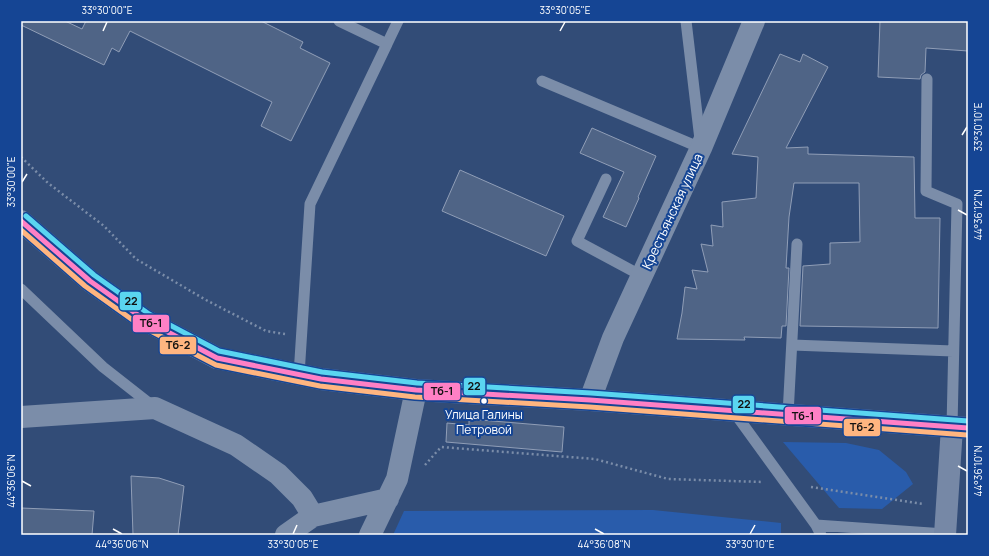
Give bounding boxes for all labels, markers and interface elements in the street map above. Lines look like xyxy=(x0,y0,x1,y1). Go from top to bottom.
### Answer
text: 33°30'00"E xyxy=(81,3,133,17)
text: 33°30'05"E xyxy=(540,3,591,17)
text: 33°30'10"E xyxy=(971,102,985,151)
street label: Крестьянская улица xyxy=(637,150,707,272)
text: 33°30'00"E xyxy=(4,156,18,208)
text: 44°36'12"N xyxy=(971,190,985,240)
line badge: 22 xyxy=(119,291,142,311)
text: 22 xyxy=(124,293,138,308)
line badge: Тб-1 xyxy=(132,314,170,333)
text: Тб-1 xyxy=(140,315,162,330)
line badge: Тб-2 xyxy=(159,336,197,355)
text: Тб-2 xyxy=(166,337,190,352)
line badge: 22 xyxy=(463,377,486,396)
text: 22 xyxy=(467,378,481,393)
line badge: Тб-1 xyxy=(423,382,461,401)
text: Тб-1 xyxy=(431,383,453,398)
line badge: 22 xyxy=(732,395,755,414)
marker: Улица Галины Петровой xyxy=(479,396,489,406)
text: 22 xyxy=(737,396,751,411)
place label: Улица Галины Петровой xyxy=(445,406,523,438)
line badge: Тб-1 xyxy=(784,406,822,425)
text: Тб-1 xyxy=(792,408,814,423)
line badge: Тб-2 xyxy=(843,418,881,437)
text: Тб-2 xyxy=(850,419,874,434)
text: 44°36'10"N xyxy=(971,445,985,497)
text: 44°36'06"N xyxy=(4,454,18,508)
text: 44°36'06"N xyxy=(95,537,149,551)
text: 33°30'05"E xyxy=(268,537,319,551)
text: 44°36'08"N xyxy=(578,537,631,551)
text: 33°30'10"E xyxy=(726,537,775,551)

